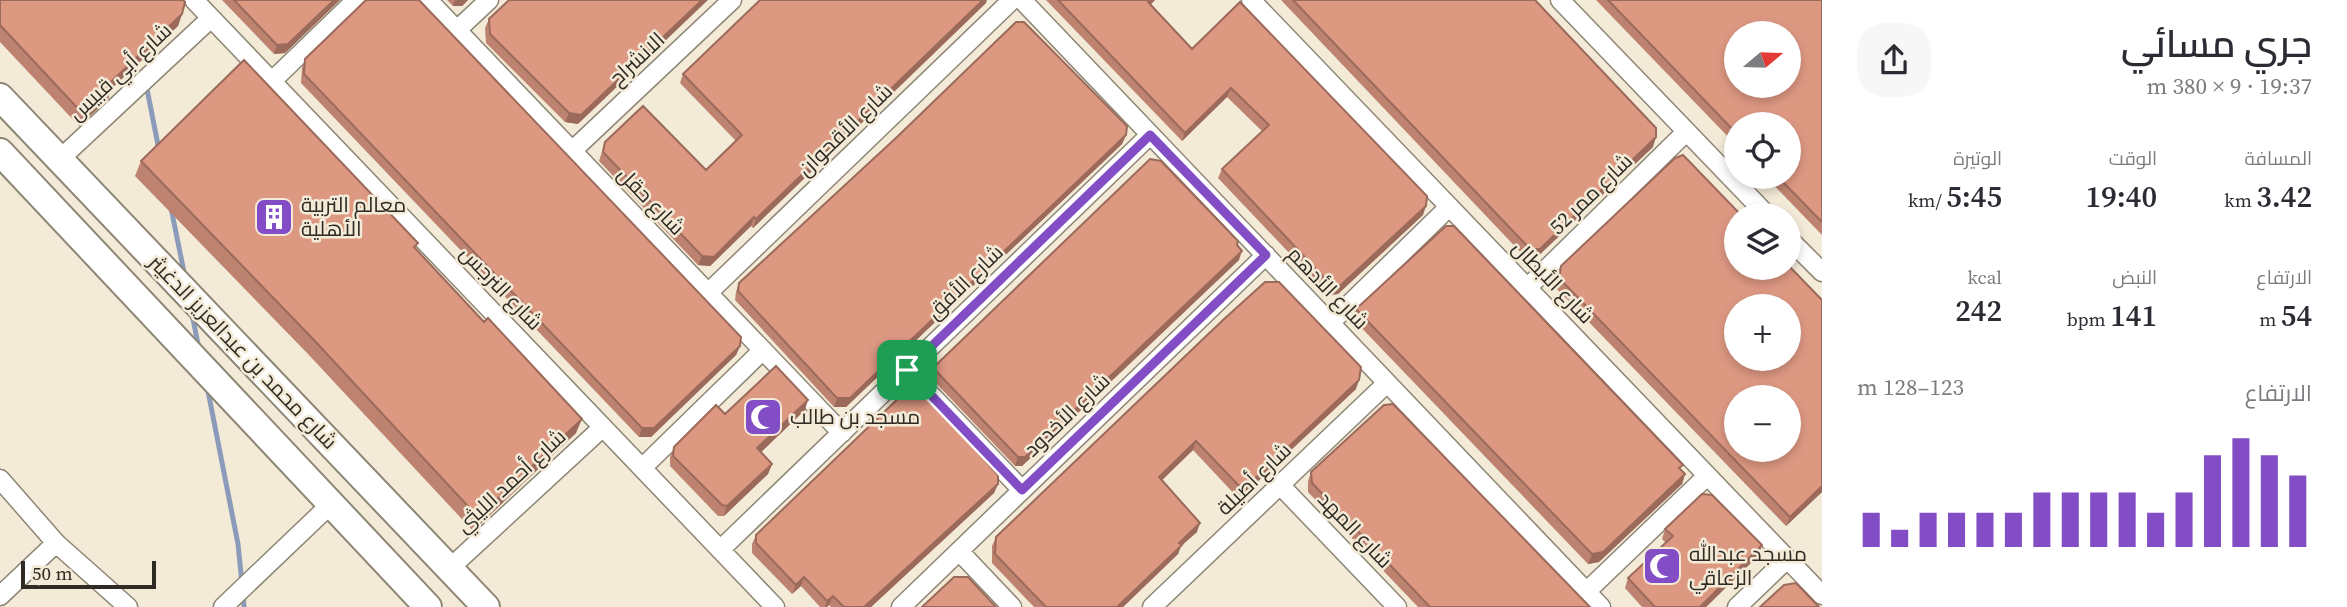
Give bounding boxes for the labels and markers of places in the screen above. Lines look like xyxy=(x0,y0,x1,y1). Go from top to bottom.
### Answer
place label: معالم التربية الأهلية xyxy=(301,190,406,243)
building icon: معالم التربية الأهلية xyxy=(253,196,295,238)
pin xyxy=(877,340,937,400)
mosque icon: مسجد بن طالب xyxy=(742,396,784,438)
place label: مسجد بن طالب xyxy=(790,402,920,431)
place label: مسجد عبدالله الزعاقي xyxy=(1689,539,1807,594)
mosque icon: مسجد عبدالله الزعاقي xyxy=(1641,545,1683,587)

